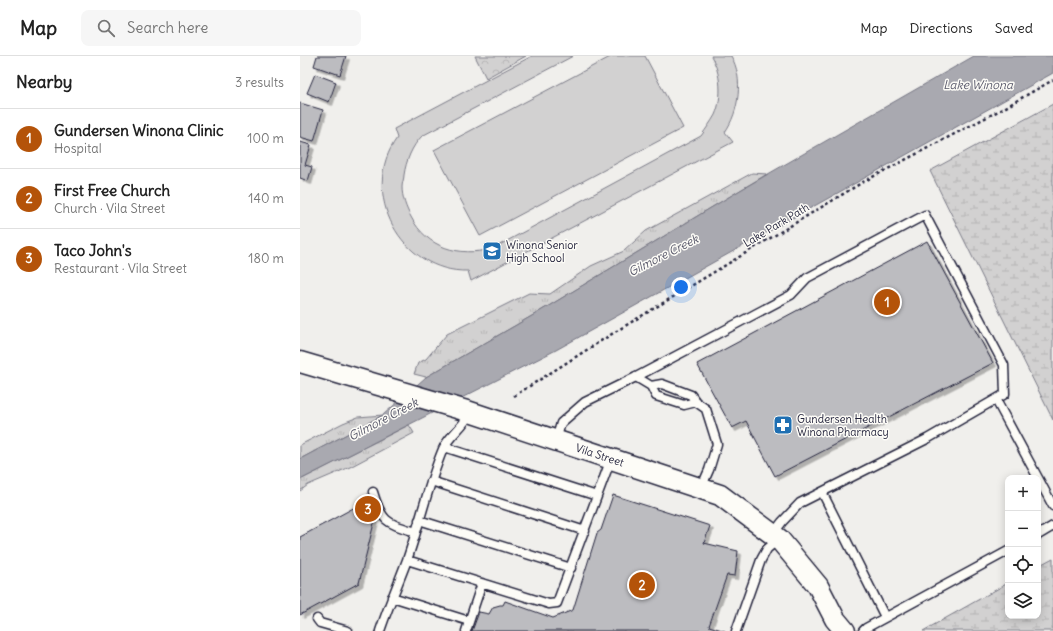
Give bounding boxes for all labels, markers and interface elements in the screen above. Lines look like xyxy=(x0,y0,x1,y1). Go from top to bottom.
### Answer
search box xyxy=(81,10,361,46)
text: Map xyxy=(20,16,57,40)
icon: search xyxy=(95,17,117,39)
text: Search here xyxy=(127,18,208,37)
text: Map xyxy=(860,19,887,37)
text: Directions xyxy=(909,19,973,37)
text: Saved xyxy=(995,19,1033,37)
text: Nearby xyxy=(16,71,72,93)
text: 3 results xyxy=(235,74,284,91)
water label: Lake Winona xyxy=(943,77,1014,92)
text: Gundersen Winona Clinic xyxy=(54,121,224,140)
text: 1 xyxy=(26,130,32,147)
text: 100 m xyxy=(247,130,284,147)
text: Hospital xyxy=(54,140,102,157)
text: First Free Church xyxy=(54,181,170,200)
text: 2 xyxy=(25,190,33,207)
text: 140 m xyxy=(248,190,284,207)
text: Church · Vila Street xyxy=(54,200,165,217)
street label: Lake Park Path xyxy=(741,200,811,250)
water label: Gilmore Creek xyxy=(625,231,701,279)
place label: Winona Senior High School xyxy=(506,238,578,265)
school or university icon: Winona Senior High School xyxy=(481,240,503,262)
text: Taco John's xyxy=(54,241,132,260)
text: 3 xyxy=(25,250,33,267)
text: 180 m xyxy=(248,250,284,267)
text: Restaurant · Vila Street xyxy=(54,260,187,277)
your location xyxy=(671,277,691,297)
pin: 1 xyxy=(874,287,900,317)
water label: Gilmore Creek xyxy=(346,394,421,444)
place label: Gundersen Health Winona Pharmacy xyxy=(797,412,889,439)
pharmacy icon: Gundersen Health Winona Pharmacy xyxy=(772,414,794,436)
street label: Vila Street xyxy=(574,441,626,470)
map controls xyxy=(1005,475,1041,619)
button: + xyxy=(1005,475,1041,511)
pin: 3 xyxy=(355,494,381,524)
button: − xyxy=(1005,511,1041,547)
button: locate xyxy=(1005,547,1041,583)
pin: 2 xyxy=(629,570,655,600)
button: layers xyxy=(1005,583,1041,619)

